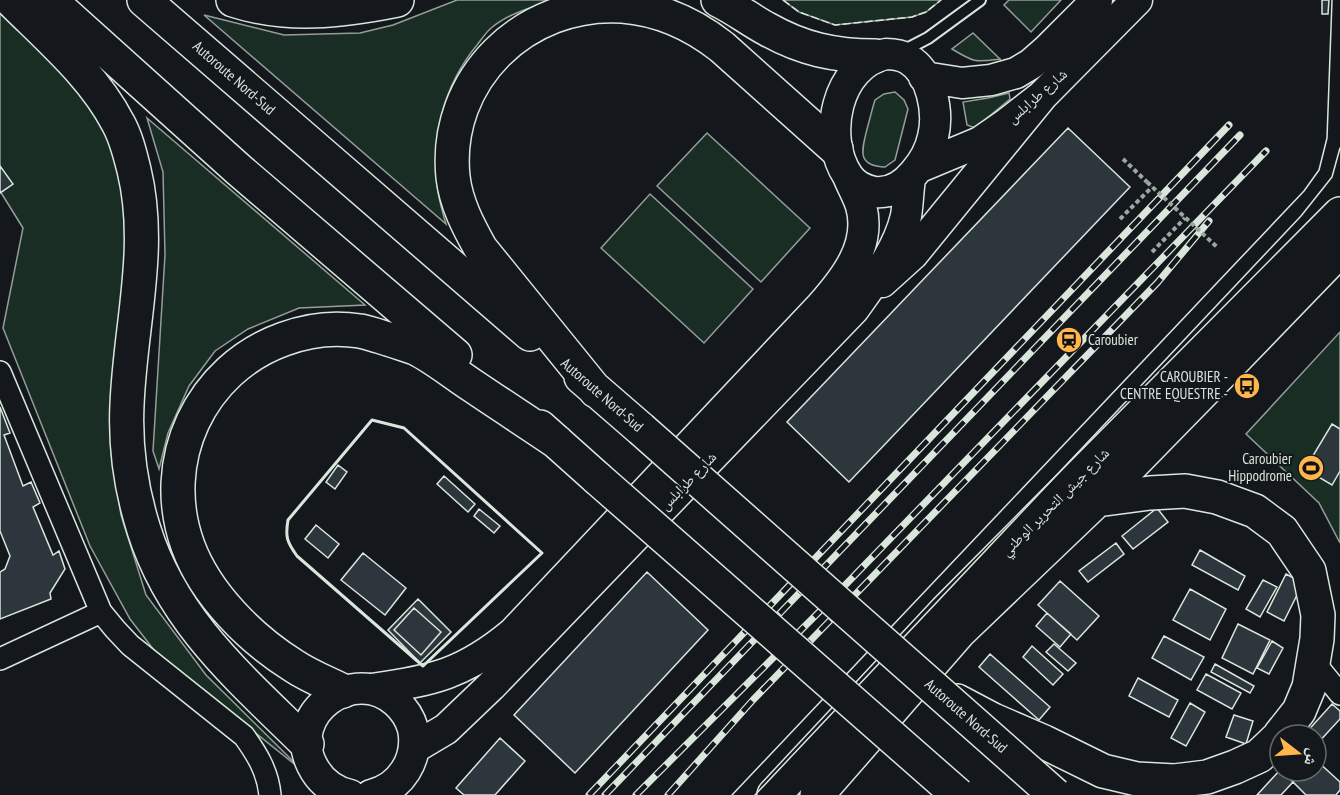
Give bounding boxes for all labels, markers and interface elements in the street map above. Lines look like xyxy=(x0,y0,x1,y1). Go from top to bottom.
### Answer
street label: Autoroute Nord-Sud xyxy=(189,36,280,119)
street label: شارع طرابلس xyxy=(1002,64,1072,128)
station icon: Caroubier xyxy=(1054,325,1084,355)
place label: Caroubier xyxy=(1088,330,1139,349)
street label: Autoroute Nord-Sud xyxy=(557,353,648,436)
place label: CAROUBIER - CENTRE EQUESTRE - xyxy=(1120,367,1228,403)
bus stop icon: CAROUBIER - CENTRE EQUESTRE - xyxy=(1232,371,1262,401)
street label: شارع جيش التحرير الوطني xyxy=(996,443,1115,562)
street label: شارع طرابلس xyxy=(655,447,721,515)
place label: Caroubier Hippodrome xyxy=(1228,449,1293,485)
sports icon: Caroubier Hippodrome xyxy=(1296,453,1326,483)
street label: Autoroute Nord-Sud xyxy=(921,674,1012,757)
north arrow xyxy=(1268,723,1328,783)
text: ش xyxy=(1300,746,1324,768)

